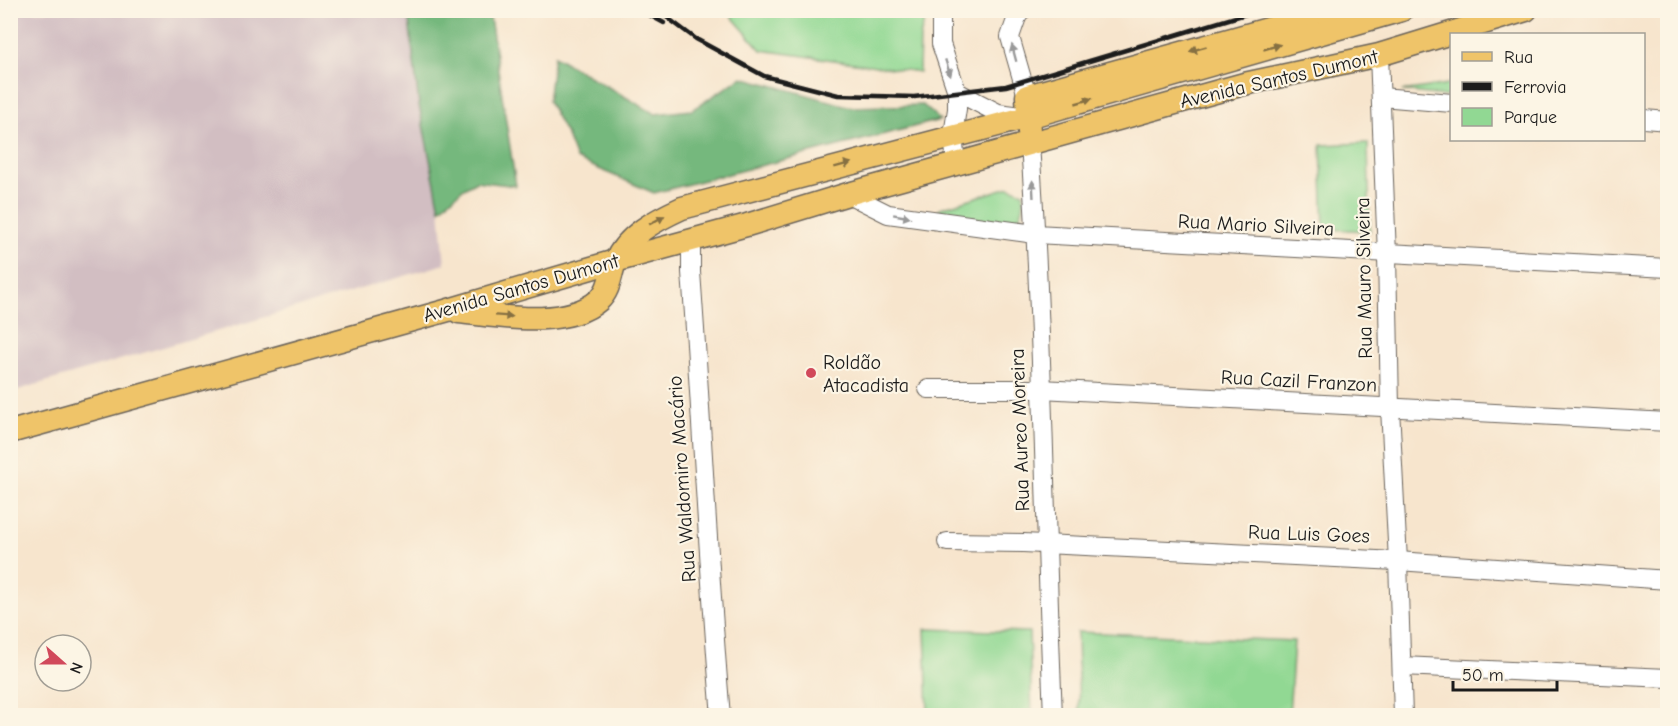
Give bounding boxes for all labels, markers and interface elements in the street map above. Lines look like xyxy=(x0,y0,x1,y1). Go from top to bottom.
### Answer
legend xyxy=(1450,33,1645,141)
one-way arrow xyxy=(1263,42,1281,51)
one-way arrow xyxy=(1009,44,1018,62)
street label: Avenida Santos Dumont xyxy=(1178,45,1381,113)
one-way arrow xyxy=(1189,45,1207,54)
text: Rua xyxy=(1504,47,1533,68)
one-way arrow xyxy=(944,59,953,77)
text: Ferrovia xyxy=(1504,77,1567,98)
one-way arrow xyxy=(1075,95,1094,105)
text: Parque xyxy=(1504,107,1557,128)
one-way arrow xyxy=(834,159,853,169)
one-way arrow xyxy=(1029,180,1038,199)
street label: Rua Mauro Silveira xyxy=(1351,197,1377,359)
street label: Rua Mario Silveira xyxy=(1177,209,1335,241)
one-way arrow xyxy=(893,212,912,221)
one-way arrow xyxy=(649,215,665,226)
street label: Avenida Santos Dumont xyxy=(421,249,623,327)
one-way arrow xyxy=(494,311,513,321)
street label: Rua Aureo Moreira xyxy=(1006,348,1034,512)
place label: Roldão Atacadista xyxy=(823,351,909,397)
street label: Rua Cazil Franzon xyxy=(1220,365,1378,397)
marker: Roldão Atacadista xyxy=(804,366,818,380)
street label: Rua Waldomiro Macário xyxy=(663,375,701,583)
street label: Rua Luis Goes xyxy=(1248,520,1370,548)
north arrow xyxy=(33,633,93,693)
scale bar xyxy=(1453,654,1556,692)
text: N xyxy=(66,660,86,676)
text: 50 m xyxy=(1462,665,1504,686)

